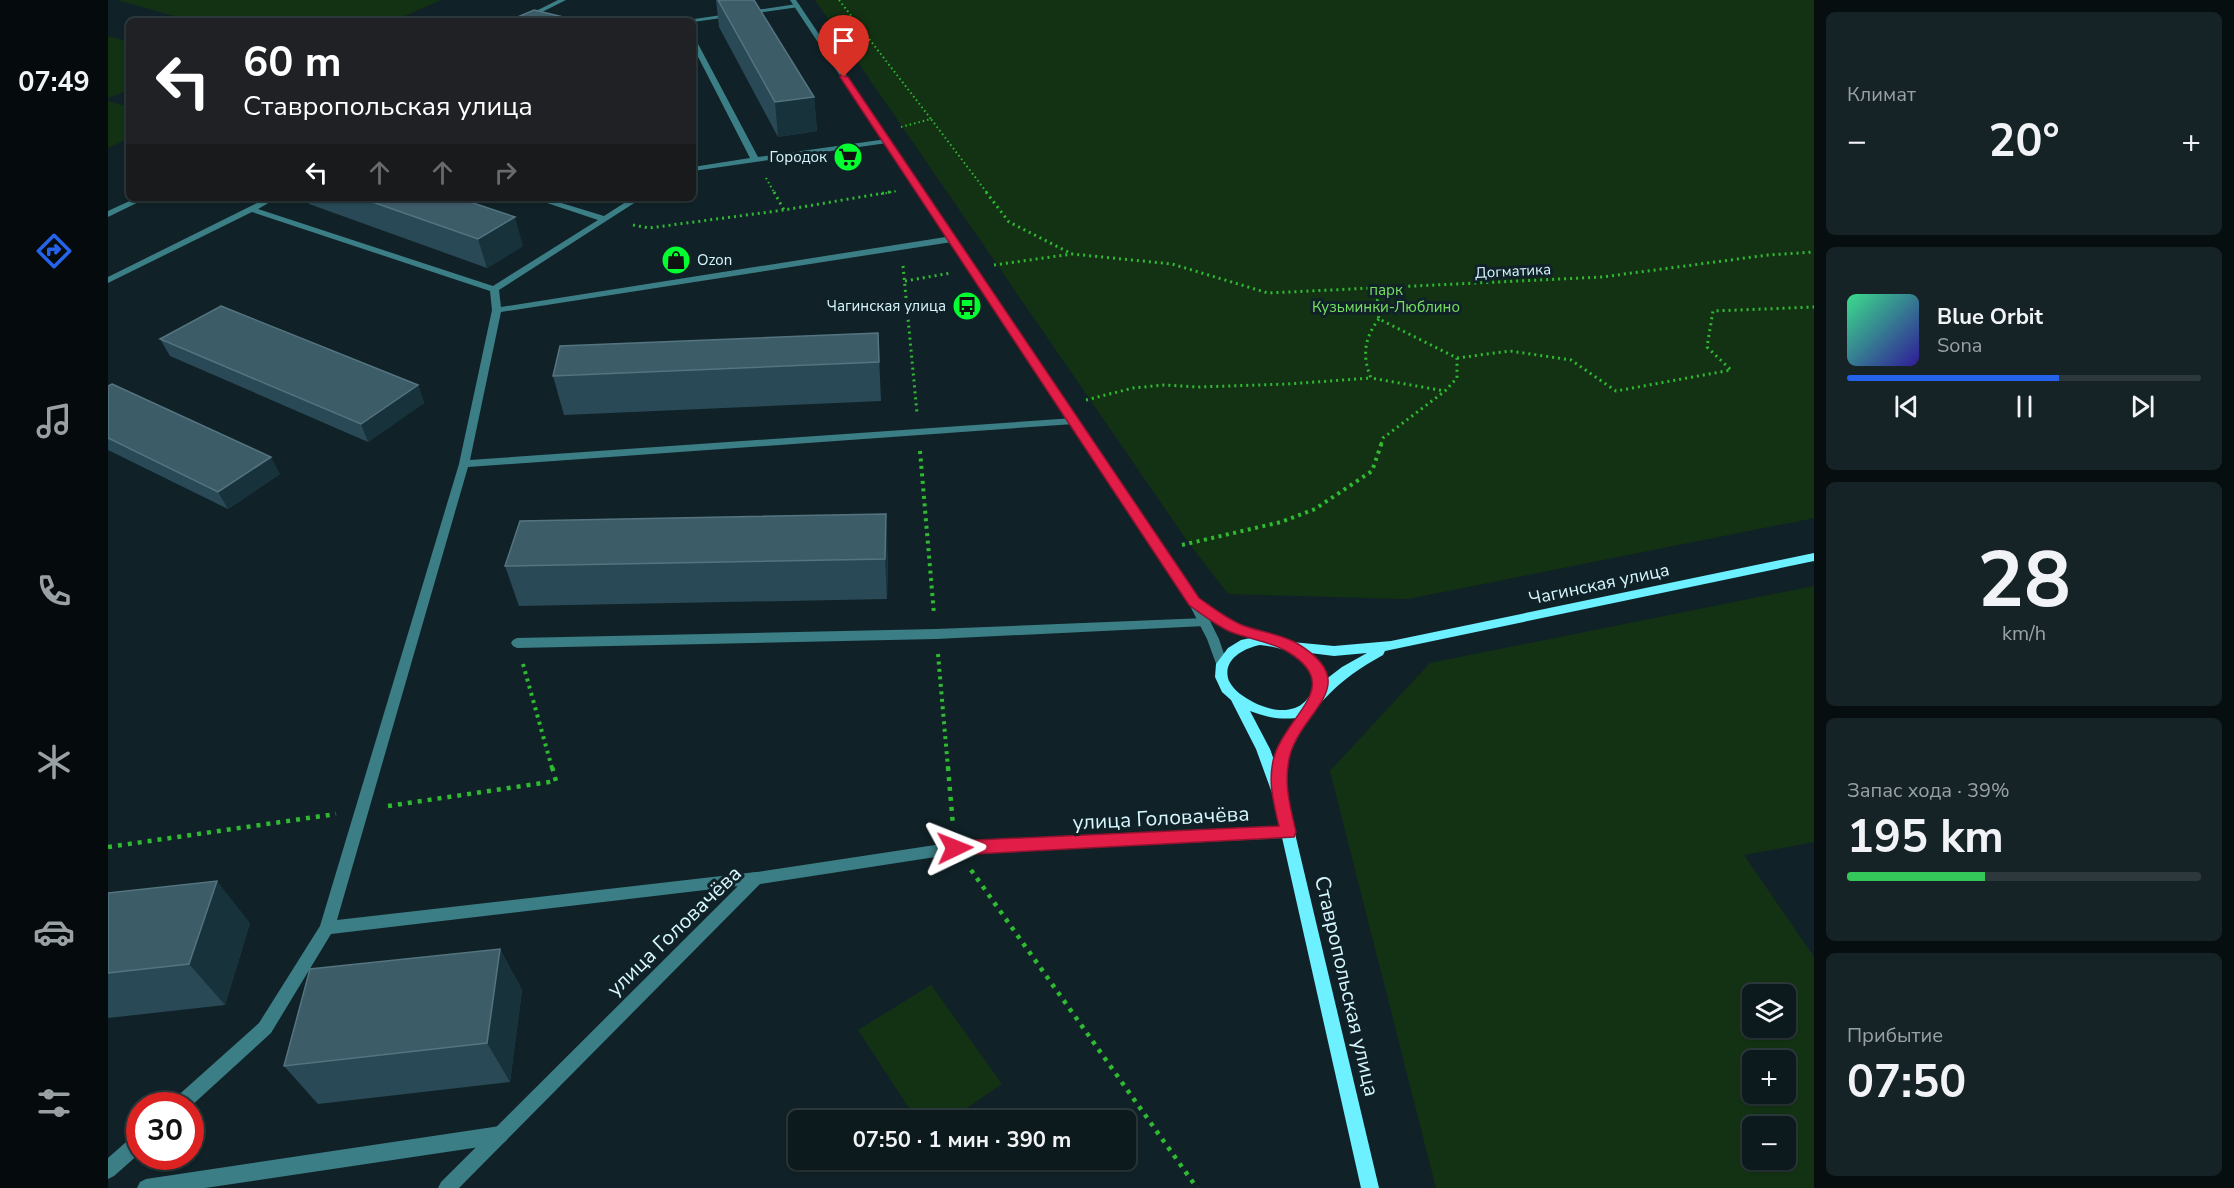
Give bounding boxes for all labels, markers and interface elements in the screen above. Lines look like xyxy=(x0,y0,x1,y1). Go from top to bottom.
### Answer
pin xyxy=(818,15,869,77)
icon: arrive xyxy=(827,24,860,57)
text: 60 m xyxy=(243,34,342,91)
icon: left xyxy=(144,42,222,120)
text: 07:49 xyxy=(18,64,90,101)
text: Климат xyxy=(1847,81,1916,108)
text: Ставропольская улица xyxy=(243,88,533,125)
text: 20° xyxy=(1988,111,2060,172)
text: − xyxy=(1847,119,1867,164)
text: + xyxy=(2181,119,2201,164)
supermarket icon: Городок xyxy=(832,141,864,173)
place label: Городок xyxy=(770,147,827,167)
icon: left xyxy=(300,156,333,189)
icon: ahead xyxy=(363,156,396,189)
icon: ahead xyxy=(426,156,459,189)
icon: right xyxy=(489,156,522,189)
icon: directions xyxy=(33,230,75,272)
shop icon: Ozon xyxy=(660,244,692,276)
place label: Ozon xyxy=(697,250,732,270)
street label: Догматика xyxy=(1474,259,1552,283)
park label: парк Кузьминки-Люблино xyxy=(1312,280,1460,317)
bus stop icon: Чагинская улица xyxy=(951,290,983,322)
place label: Чагинская улица xyxy=(827,296,946,316)
text: Blue Orbit xyxy=(1937,302,2043,332)
text: Sona xyxy=(1937,332,1982,359)
icon: previous xyxy=(1890,390,1923,423)
icon: pause xyxy=(2008,390,2041,423)
icon: next xyxy=(2126,390,2159,423)
icon: music xyxy=(33,400,75,442)
text: 28 xyxy=(1977,527,2071,634)
street label: Чагинская улица xyxy=(1527,557,1671,611)
icon: phone xyxy=(33,570,75,612)
text: km/h xyxy=(2002,620,2046,647)
icon: climate xyxy=(33,741,75,783)
text: Запас хода · 39% xyxy=(1847,777,2010,804)
street label: улица Головачёва xyxy=(1072,799,1250,837)
text: 195 km xyxy=(1847,807,2004,868)
position arrow xyxy=(923,816,987,880)
street label: улица Головачёва xyxy=(601,859,747,1003)
street label: Ставропольская улица xyxy=(1308,873,1386,1099)
icon: car xyxy=(33,911,75,953)
map controls xyxy=(1742,984,1796,1170)
button: layers xyxy=(1742,984,1796,1038)
text: Прибытие xyxy=(1847,1022,1943,1049)
button: + xyxy=(1742,1050,1796,1104)
text: 07:50 xyxy=(1847,1052,1966,1113)
icon: filters xyxy=(33,1082,75,1124)
speed limit sign: 30 xyxy=(126,1092,204,1170)
button: − xyxy=(1742,1116,1796,1170)
text: 07:50 · 1 мин · 390 m xyxy=(853,1125,1071,1155)

